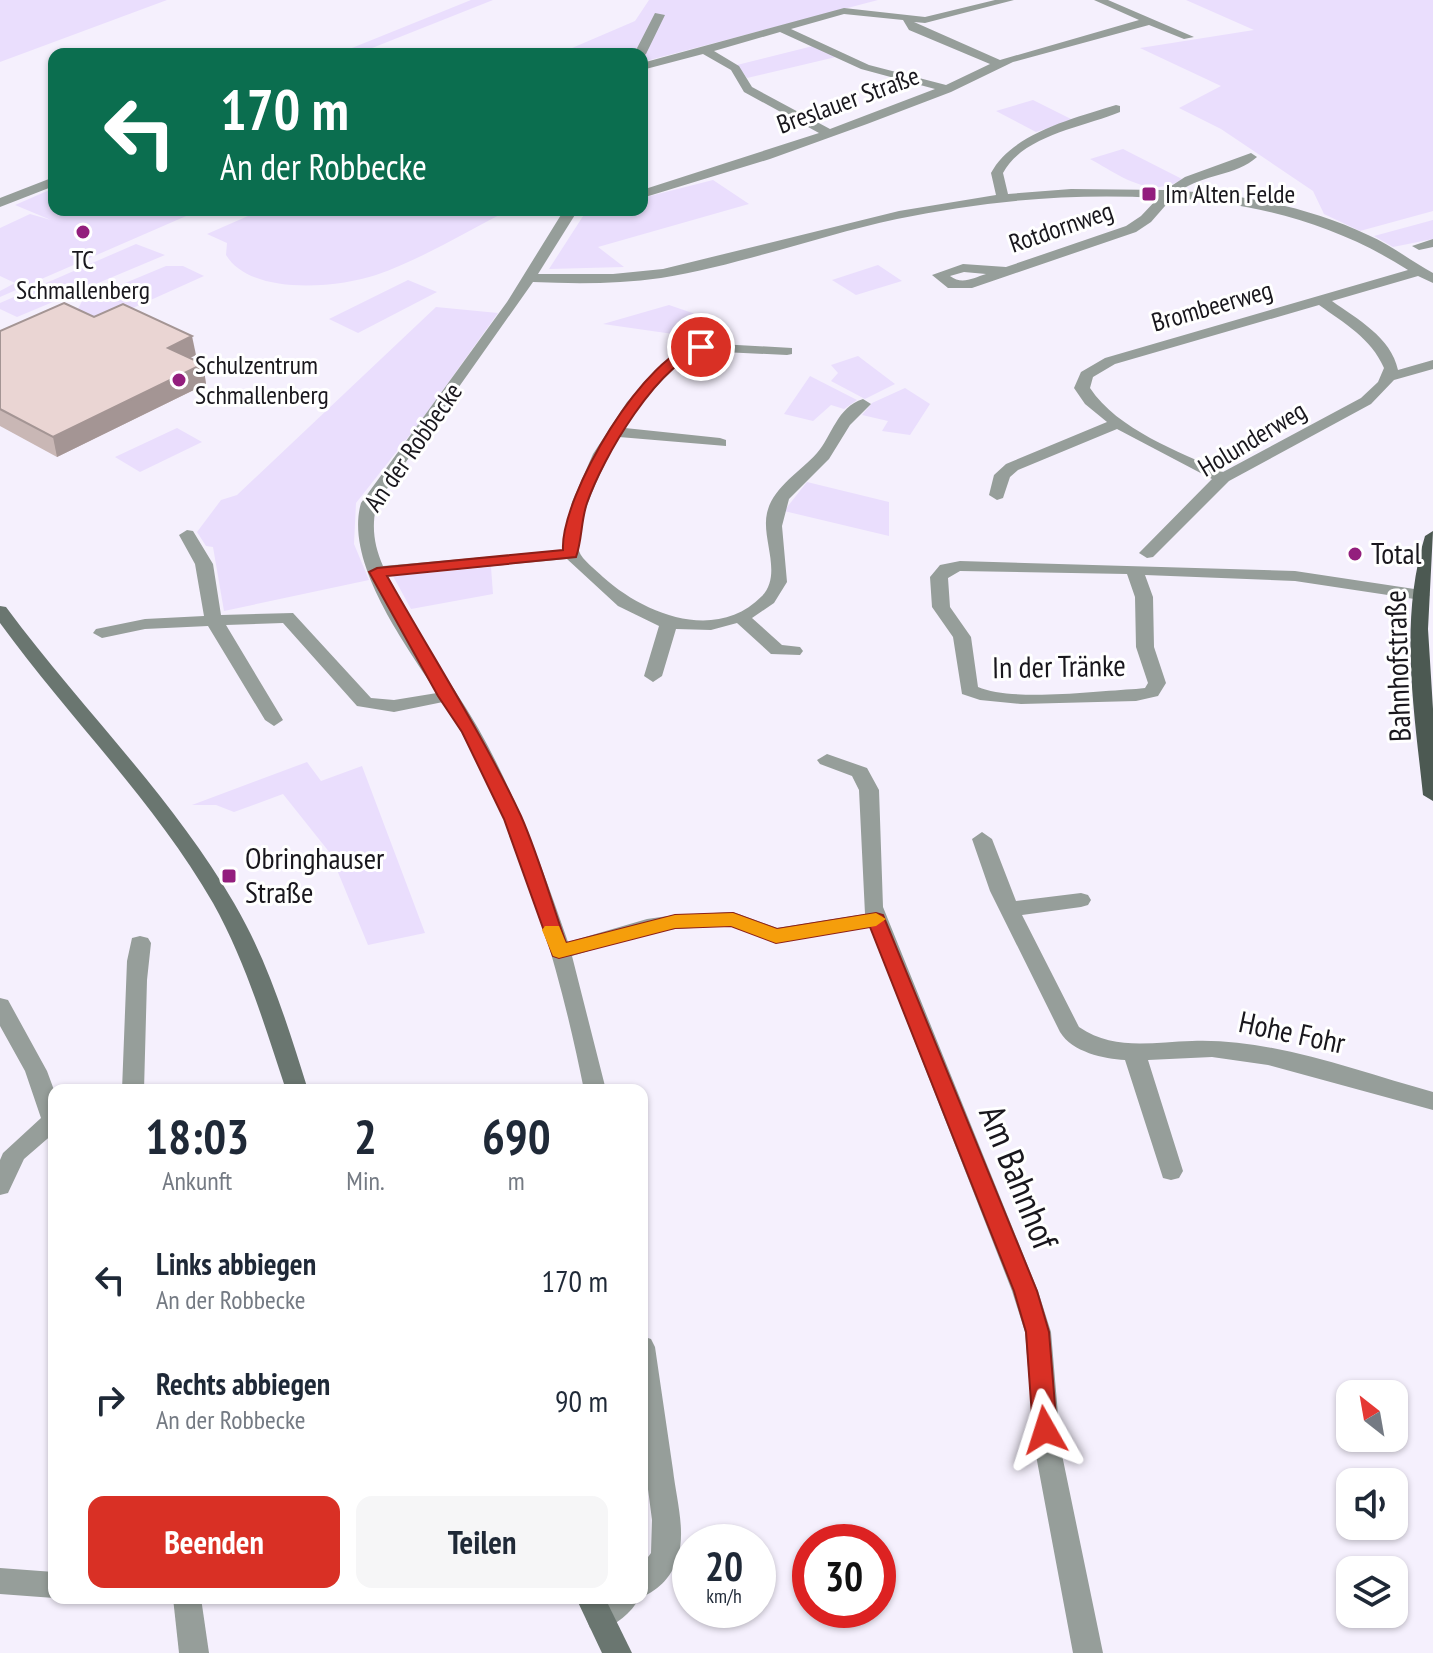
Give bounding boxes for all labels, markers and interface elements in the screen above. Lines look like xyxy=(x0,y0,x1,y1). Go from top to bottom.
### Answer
street label: Breslauer Straße xyxy=(772,59,924,141)
text: 170 m xyxy=(220,73,349,145)
icon: left xyxy=(88,80,192,184)
text: An der Robbecke xyxy=(220,143,427,190)
place label: Im Alten Felde xyxy=(1165,177,1295,210)
marker: Im Alten Felde xyxy=(1140,185,1158,203)
street label: Rotdornweg xyxy=(1005,193,1117,260)
marker: TC Schmallenberg xyxy=(74,223,92,241)
place label: TC Schmallenberg xyxy=(16,243,150,306)
street label: Brombeerweg xyxy=(1148,273,1276,338)
pin xyxy=(667,313,735,381)
icon: arrive xyxy=(679,325,723,369)
place label: Schulzentrum Schmallenberg xyxy=(195,348,329,411)
marker: Schulzentrum Schmallenberg xyxy=(170,371,188,389)
street label: An der Robbecke xyxy=(356,376,469,517)
street label: Holunderweg xyxy=(1192,394,1312,484)
place label: Total xyxy=(1371,533,1422,572)
marker: Total xyxy=(1346,545,1364,563)
street label: Bahnhofstraße xyxy=(1374,590,1419,743)
street label: In der Tränke xyxy=(992,645,1126,686)
place label: Obringhauser Straße xyxy=(245,838,385,911)
marker: Obringhauser Straße xyxy=(220,867,238,885)
street label: Hohe Fohr xyxy=(1236,1001,1350,1062)
street label: Am Bahnhof xyxy=(969,1098,1070,1257)
text: 18:03 xyxy=(145,1105,249,1167)
text: 2 xyxy=(354,1105,377,1167)
text: 690 xyxy=(482,1105,551,1167)
text: Ankunft xyxy=(162,1164,232,1197)
text: Min. xyxy=(346,1164,385,1197)
text: m xyxy=(508,1164,525,1197)
text: Links abbiegen xyxy=(156,1244,316,1283)
icon: left xyxy=(88,1258,132,1302)
text: 170 m xyxy=(542,1261,608,1300)
text: An der Robbecke xyxy=(156,1283,305,1316)
text: Rechts abbiegen xyxy=(156,1364,330,1403)
icon: right xyxy=(88,1378,132,1422)
north arrow xyxy=(1336,1380,1408,1452)
map controls xyxy=(1336,1380,1408,1628)
text: 90 m xyxy=(555,1381,608,1420)
position arrow xyxy=(1003,1388,1087,1472)
text: An der Robbecke xyxy=(156,1403,305,1436)
button: sound xyxy=(1336,1468,1408,1540)
button: Beenden xyxy=(88,1496,340,1588)
button: Teilen xyxy=(356,1496,608,1588)
speed limit sign: 30 xyxy=(792,1524,896,1628)
text: 20 xyxy=(705,1540,743,1592)
button: layers xyxy=(1336,1556,1408,1628)
text: km/h xyxy=(706,1583,742,1609)

